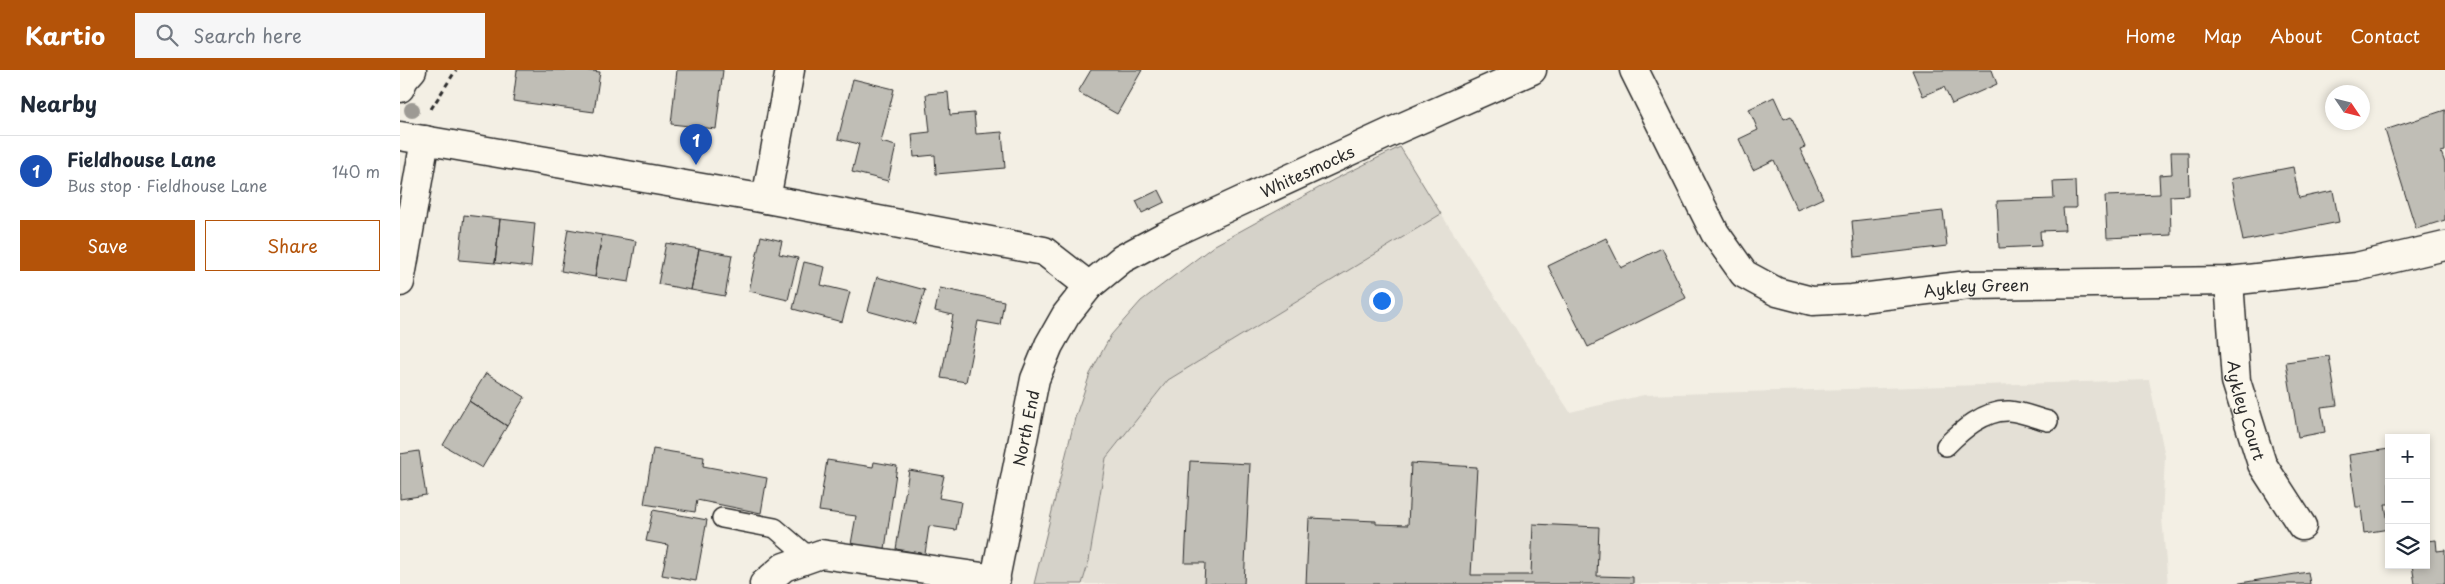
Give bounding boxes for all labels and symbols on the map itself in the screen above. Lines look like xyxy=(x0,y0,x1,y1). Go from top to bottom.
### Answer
north arrow xyxy=(2325,85,2370,130)
pin: 1 xyxy=(680,124,712,165)
street label: Whitesmocks xyxy=(1256,139,1358,203)
street label: Aykley Green xyxy=(1922,272,2029,302)
your location xyxy=(1369,288,1395,314)
street label: Aykley Court xyxy=(2223,360,2272,463)
street label: North End xyxy=(1006,388,1045,468)

